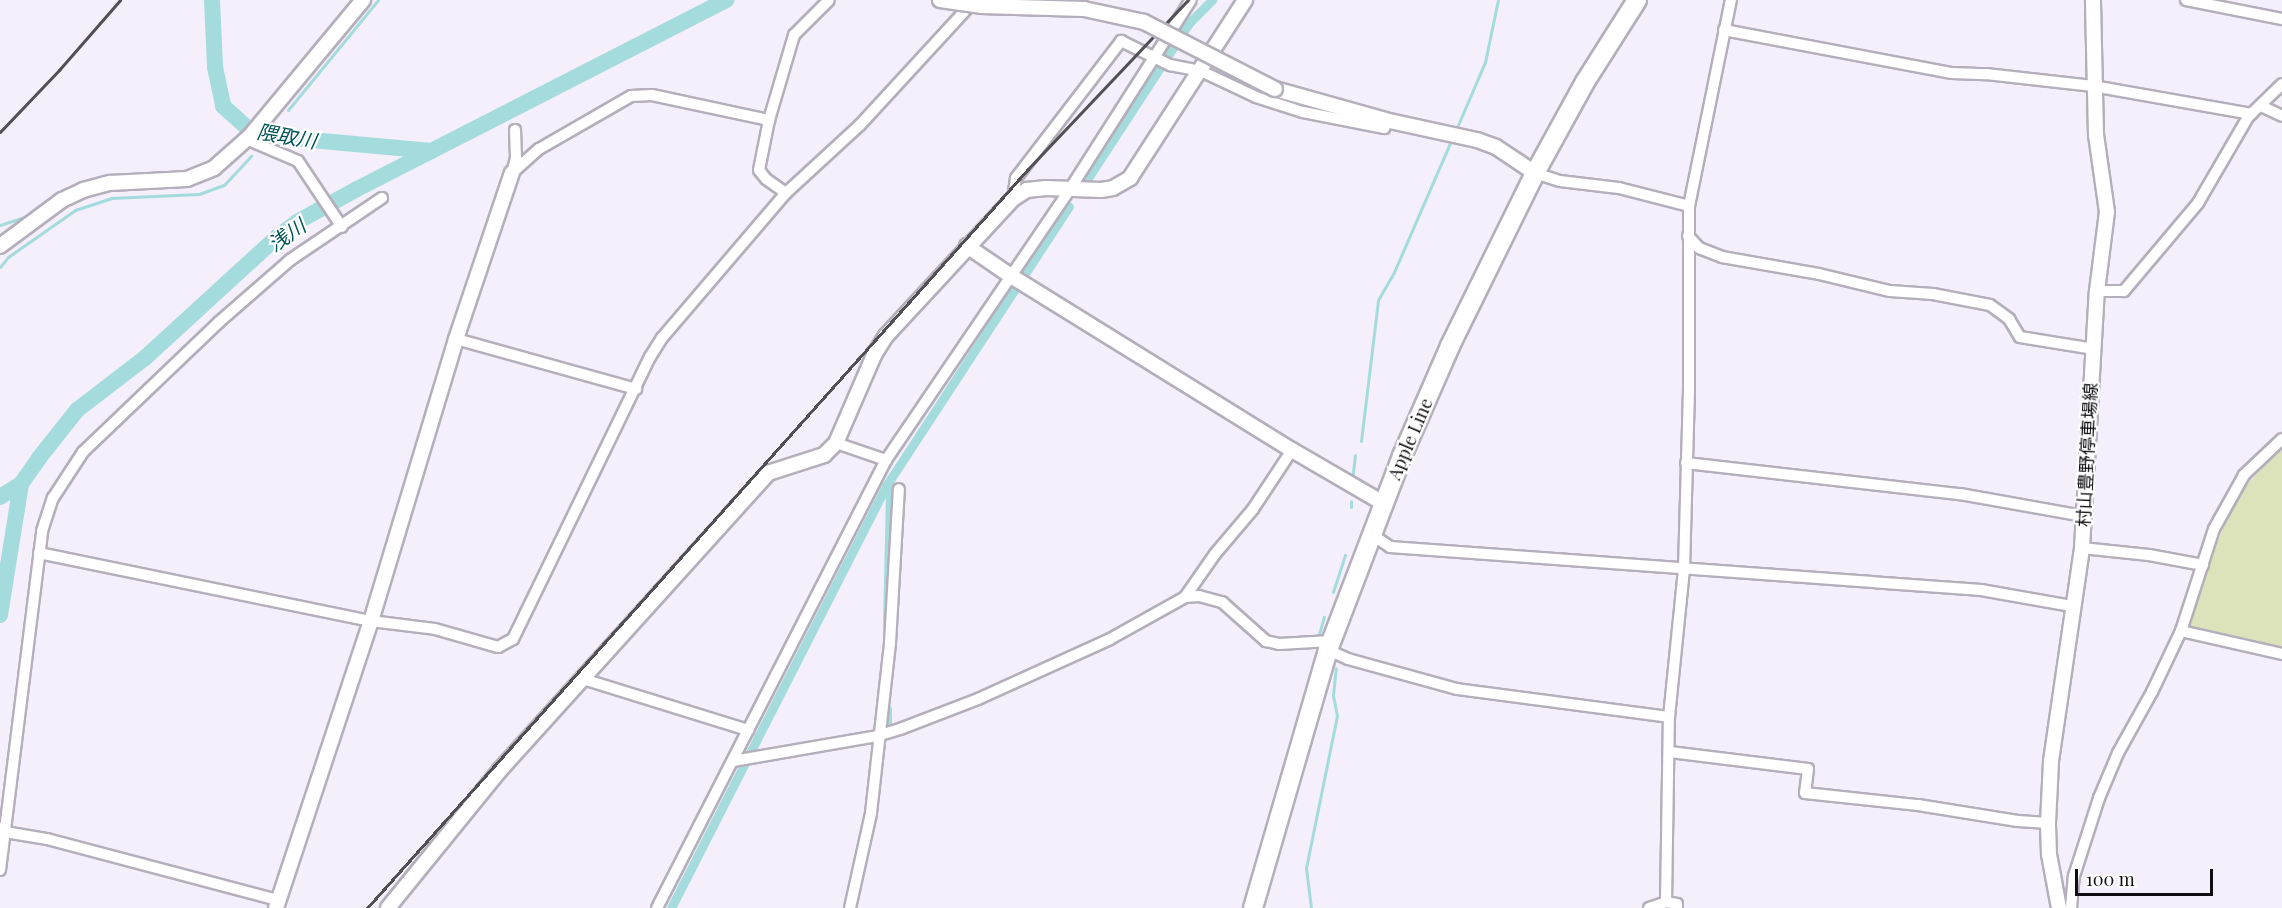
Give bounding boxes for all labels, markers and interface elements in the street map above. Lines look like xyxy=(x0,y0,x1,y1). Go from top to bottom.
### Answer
water label: 隈取川 xyxy=(255,118,319,152)
water label: 浅川 xyxy=(263,213,309,255)
street label: 村山豊野停車場線 xyxy=(2072,383,2102,527)
street label: Apple Line xyxy=(1383,395,1437,483)
scale bar xyxy=(2078,857,2216,895)
text: 100 m xyxy=(2086,867,2135,891)

